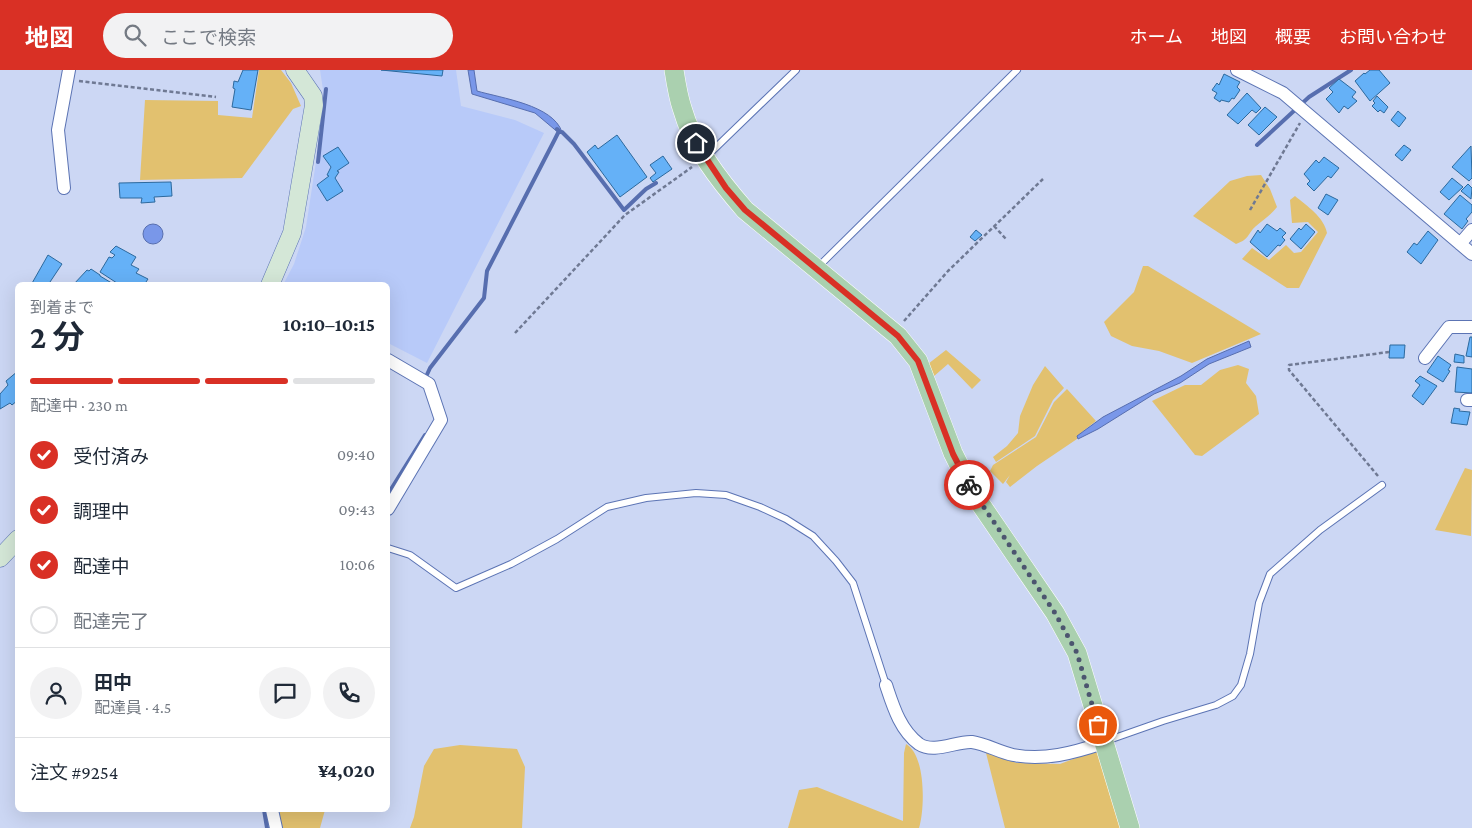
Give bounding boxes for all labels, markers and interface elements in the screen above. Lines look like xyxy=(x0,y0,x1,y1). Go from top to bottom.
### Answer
search box xyxy=(103,13,453,58)
icon: search xyxy=(121,21,149,49)
text: 地図 xyxy=(25,24,73,51)
text: ここで検索 xyxy=(161,27,256,48)
text: ホーム xyxy=(1130,27,1183,47)
text: 地図 xyxy=(1211,27,1247,47)
text: 概要 xyxy=(1275,27,1311,47)
text: お問い合わせ xyxy=(1339,27,1447,47)
pin xyxy=(675,122,717,164)
icon: home xyxy=(682,129,710,157)
text: 到着まで xyxy=(30,299,94,316)
text: 10:10–10:15 xyxy=(283,314,375,335)
text: 2 分 xyxy=(30,319,84,355)
text: 配達中 · 230 m xyxy=(30,397,128,414)
icon: check xyxy=(30,441,58,469)
text: 受付済み xyxy=(73,446,149,467)
text: 09:40 xyxy=(337,446,375,463)
courier xyxy=(944,460,994,510)
icon: bike xyxy=(955,471,983,499)
icon: check xyxy=(30,496,58,524)
text: 調理中 xyxy=(73,501,130,522)
text: 09:43 xyxy=(339,501,375,518)
icon: check xyxy=(30,551,58,579)
text: 配達中 xyxy=(73,556,130,577)
text: 10:06 xyxy=(340,556,375,573)
text: 配達完了 xyxy=(73,611,149,632)
button: person xyxy=(30,667,82,719)
button: chat xyxy=(259,667,311,719)
button: phone xyxy=(323,667,375,719)
text: 田中 xyxy=(94,672,132,693)
text: 配達員 · 4.5 xyxy=(94,699,171,716)
pin xyxy=(1077,704,1119,746)
icon: bag xyxy=(1084,711,1112,739)
text: ¥4,020 xyxy=(318,760,375,781)
text: 注文 #9254 xyxy=(30,762,118,783)

